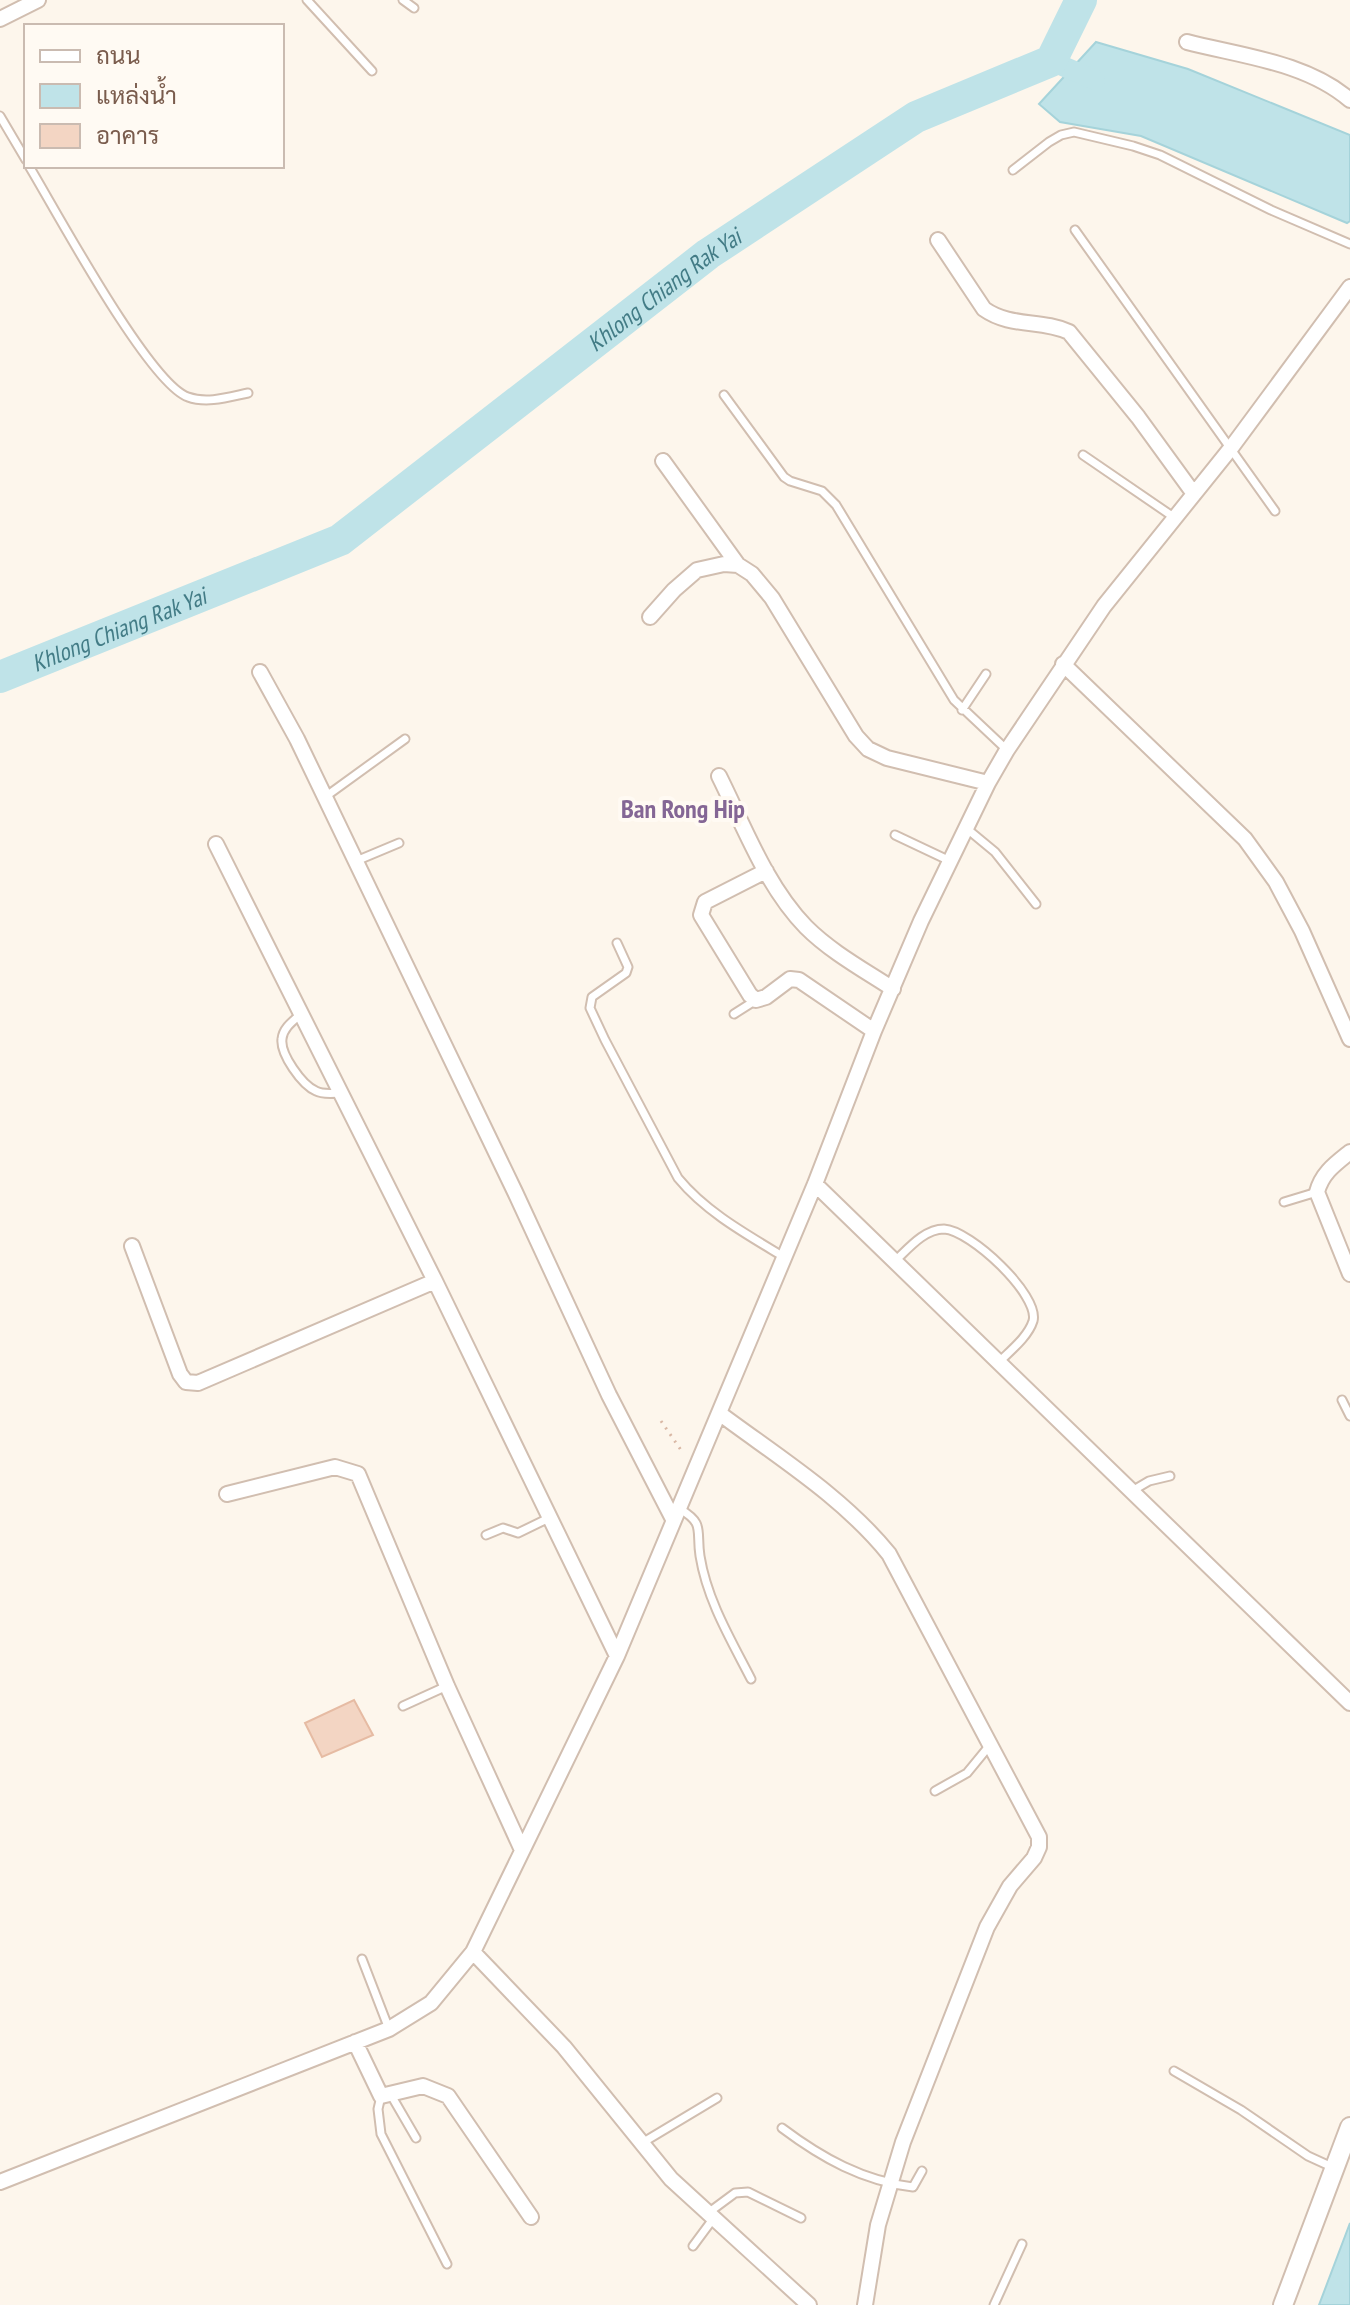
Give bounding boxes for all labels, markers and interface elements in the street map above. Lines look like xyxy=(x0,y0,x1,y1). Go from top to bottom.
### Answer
legend xyxy=(24,24,284,168)
text: ถนน xyxy=(96,40,141,71)
text: แหล่งน้ำ xyxy=(96,76,177,111)
text: อาคาร xyxy=(96,120,159,151)
water label: Khlong Chiang Rak Yai xyxy=(581,220,749,358)
water label: Khlong Chiang Rak Yai xyxy=(27,579,213,678)
district label: Ban Rong Hip xyxy=(621,792,745,825)

